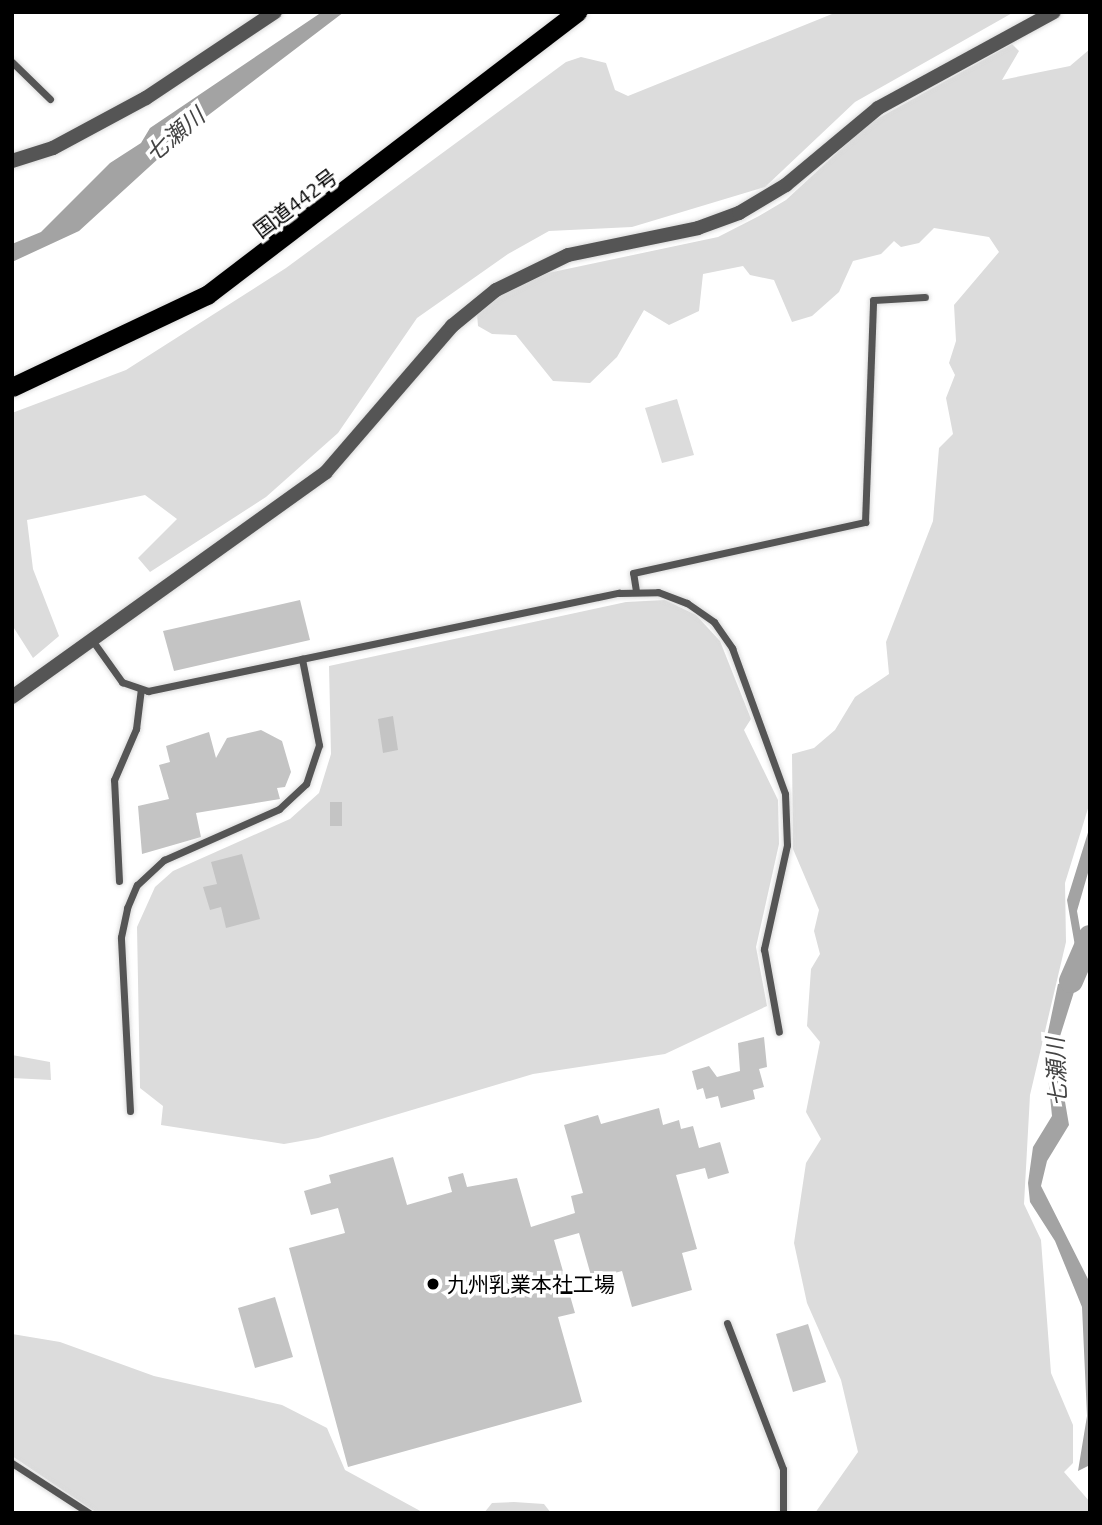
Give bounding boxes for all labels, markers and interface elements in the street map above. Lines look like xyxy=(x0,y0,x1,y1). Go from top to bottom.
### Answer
water label: 七瀬川 xyxy=(140,102,210,168)
street label: 国道442号 xyxy=(248,163,342,243)
water label: 七瀬川 xyxy=(1041,1037,1073,1107)
place label: 九州乳業本社工場 xyxy=(447,1271,615,1297)
marker: 九州乳業本社工場 xyxy=(425,1276,441,1292)

